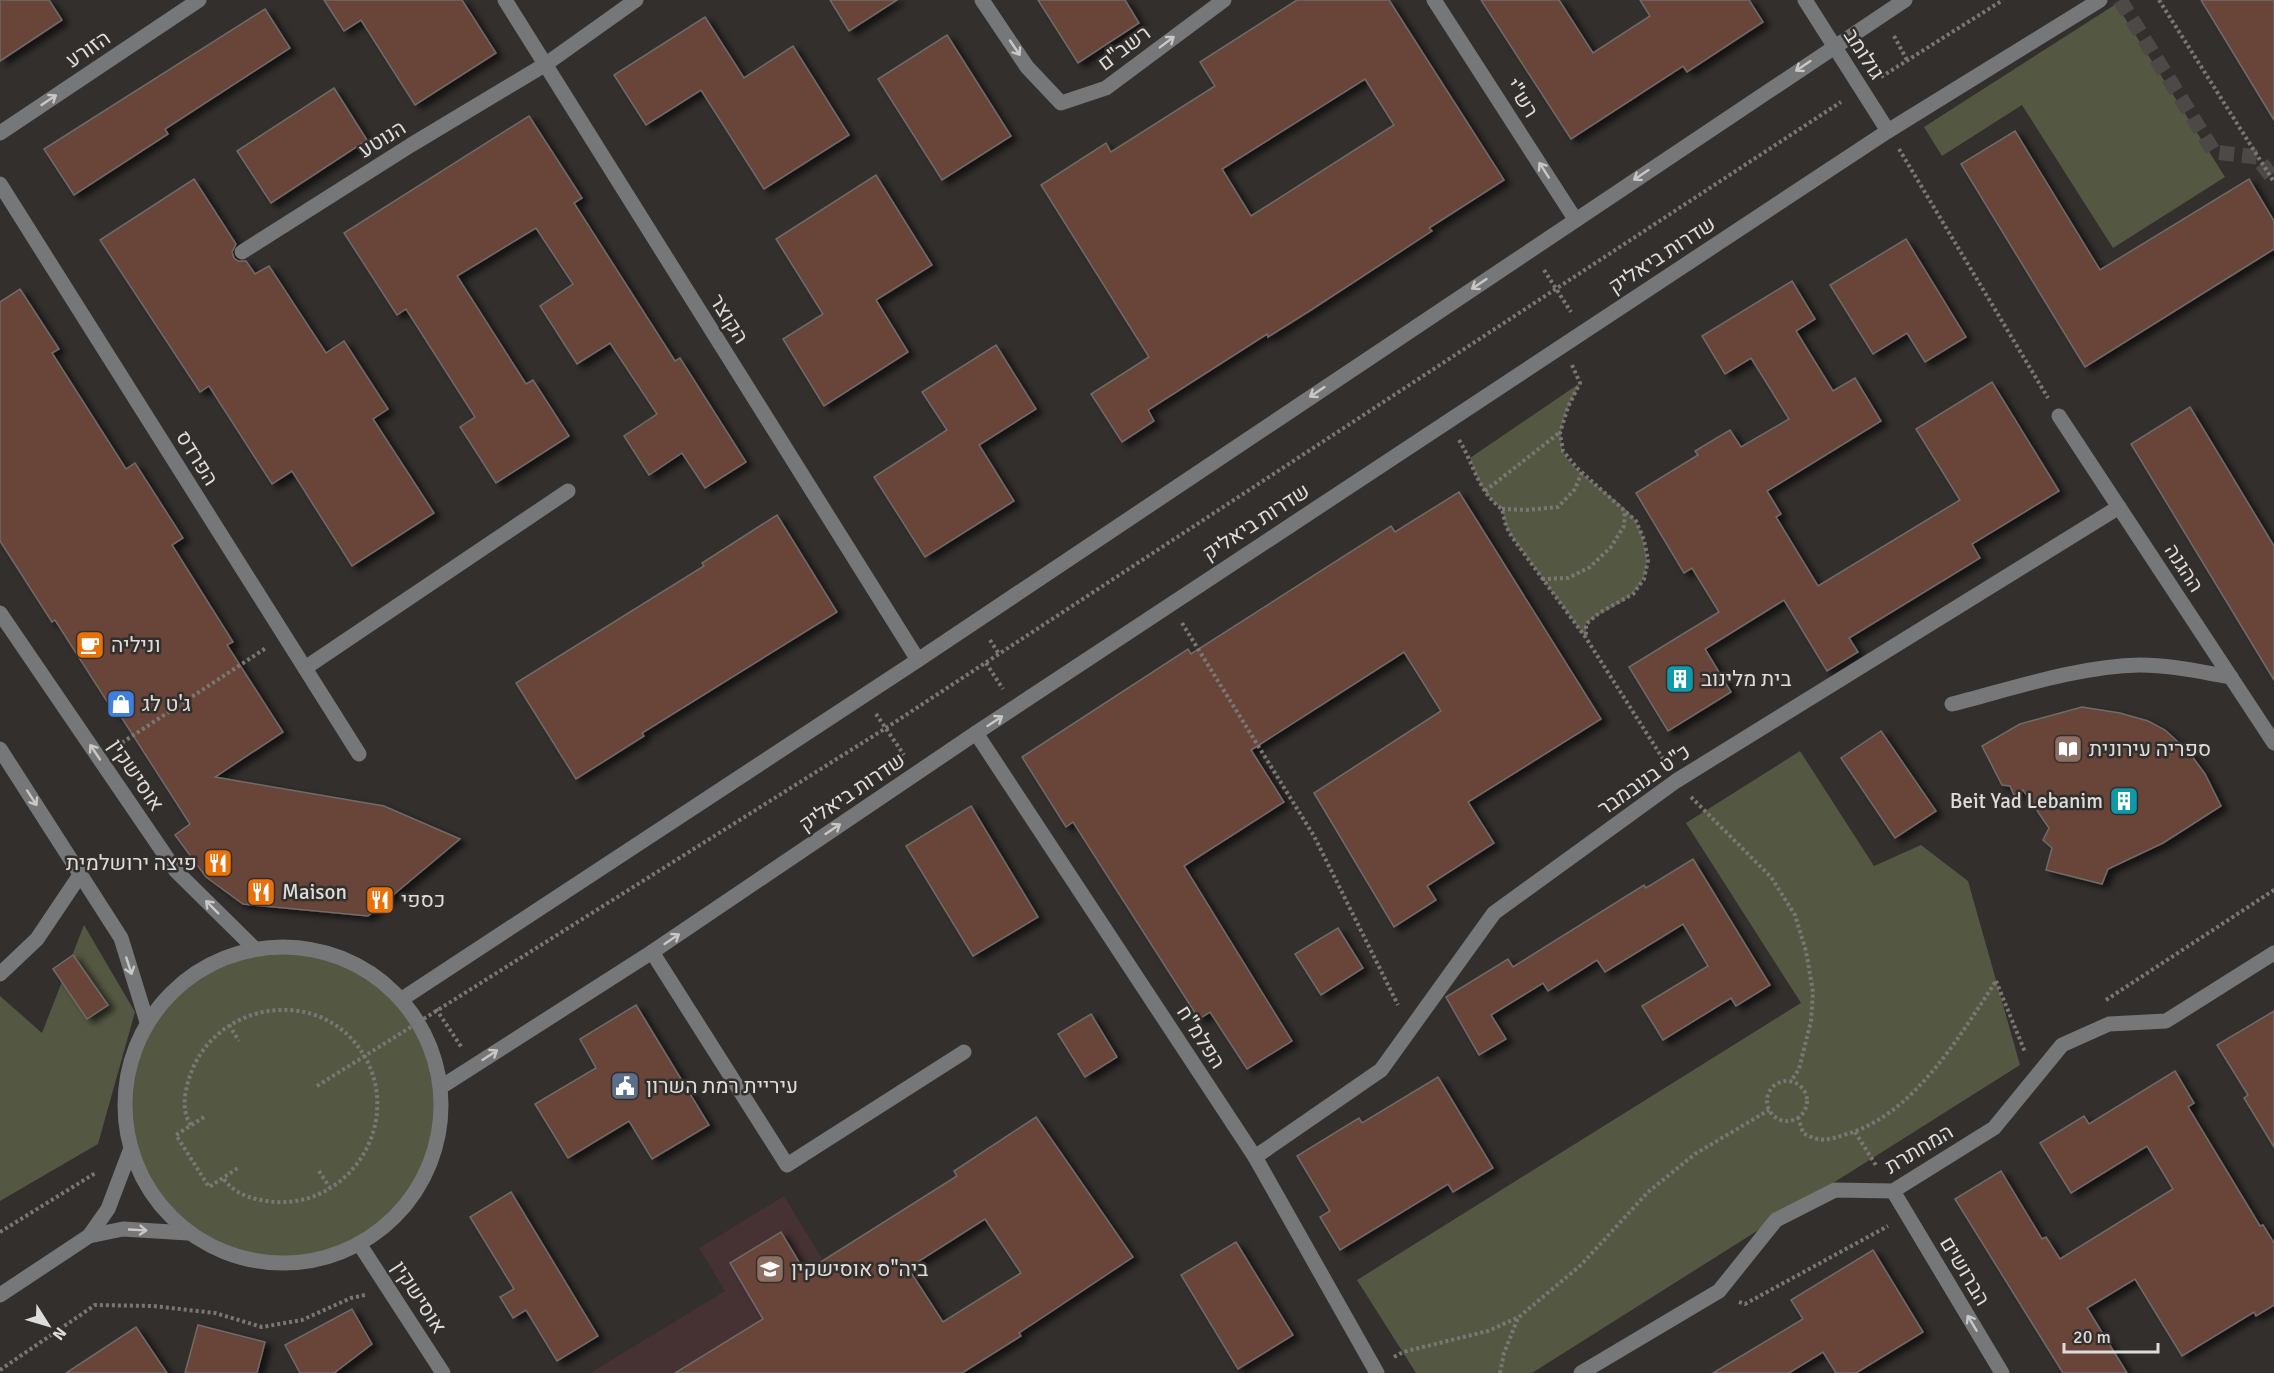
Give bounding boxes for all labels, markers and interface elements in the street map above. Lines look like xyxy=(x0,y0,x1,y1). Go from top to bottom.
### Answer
street label: רשב"ם xyxy=(1092,20,1156,76)
street label: גולומב xyxy=(1838,24,1890,84)
street label: הזורע xyxy=(61,25,115,73)
one-way arrow xyxy=(1159,36,1175,49)
one-way arrow xyxy=(1008,40,1021,57)
one-way arrow xyxy=(1795,61,1812,73)
street label: רש"י xyxy=(1500,74,1544,122)
one-way arrow xyxy=(40,94,56,106)
street label: הנוטע xyxy=(353,114,411,164)
one-way arrow xyxy=(1537,162,1549,179)
one-way arrow xyxy=(1633,169,1650,181)
street label: שדרות ביאליק xyxy=(1603,211,1721,299)
one-way arrow xyxy=(1471,278,1488,290)
street label: הקוצר xyxy=(704,289,754,349)
one-way arrow xyxy=(1309,386,1326,398)
street label: הפרדס xyxy=(170,426,224,490)
street label: שדרות ביאליק xyxy=(1197,478,1315,566)
street label: ההגנה xyxy=(2159,539,2209,597)
cafe icon: וניליה xyxy=(74,629,106,661)
place label: וניליה xyxy=(111,632,161,658)
building icon: בית מלינוב xyxy=(1664,663,1696,695)
place label: בית מלינוב xyxy=(1701,666,1791,692)
shop icon: ג'ט לג xyxy=(105,688,137,720)
place label: ג'ט לג xyxy=(142,691,191,717)
one-way arrow xyxy=(986,714,1003,726)
library icon: ספריה עירונית xyxy=(2052,733,2084,765)
street label: אוסישקין xyxy=(102,734,170,816)
place label: ספריה עירונית xyxy=(2089,736,2211,762)
street label: כ"ט בנובמבר xyxy=(1592,739,1696,821)
one-way arrow xyxy=(89,744,101,760)
street label: שדרות ביאליק xyxy=(794,747,910,837)
building icon: Beit Yad Lebanim xyxy=(2108,785,2140,817)
place label: Beit Yad Lebanim xyxy=(1950,788,2103,814)
one-way arrow xyxy=(25,790,38,807)
one-way arrow xyxy=(825,823,841,835)
restaurant icon: פיצה ירושלמית xyxy=(202,847,234,879)
place label: פיצה ירושלמית xyxy=(66,850,197,876)
restaurant icon: Maison xyxy=(245,876,277,908)
place label: Maison xyxy=(282,879,347,905)
restaurant icon: כספי xyxy=(364,884,396,916)
place label: כספי xyxy=(401,887,445,913)
one-way arrow xyxy=(205,899,220,914)
one-way arrow xyxy=(663,932,680,944)
one-way arrow xyxy=(125,956,136,975)
street label: הפלמ"ח xyxy=(1171,1000,1231,1074)
one-way arrow xyxy=(481,1049,498,1061)
public building icon: עיריית רמת השרון xyxy=(609,1070,641,1102)
place label: עיריית רמת השרון xyxy=(646,1073,798,1099)
street label: המחתרת xyxy=(1880,1119,1958,1179)
one-way arrow xyxy=(128,1225,148,1236)
street label: הברושים xyxy=(1934,1232,1996,1310)
school or university icon: ביה"ס אוסישקין xyxy=(754,1253,786,1285)
street label: אוסישקין xyxy=(386,1256,452,1338)
place label: ביה"ס אוסישקין xyxy=(791,1256,928,1282)
north arrow xyxy=(18,1295,78,1355)
one-way arrow xyxy=(1965,1315,1977,1332)
scale bar xyxy=(2064,1316,2158,1354)
text: N xyxy=(48,1323,71,1344)
text: 20 m xyxy=(2073,1326,2111,1348)

